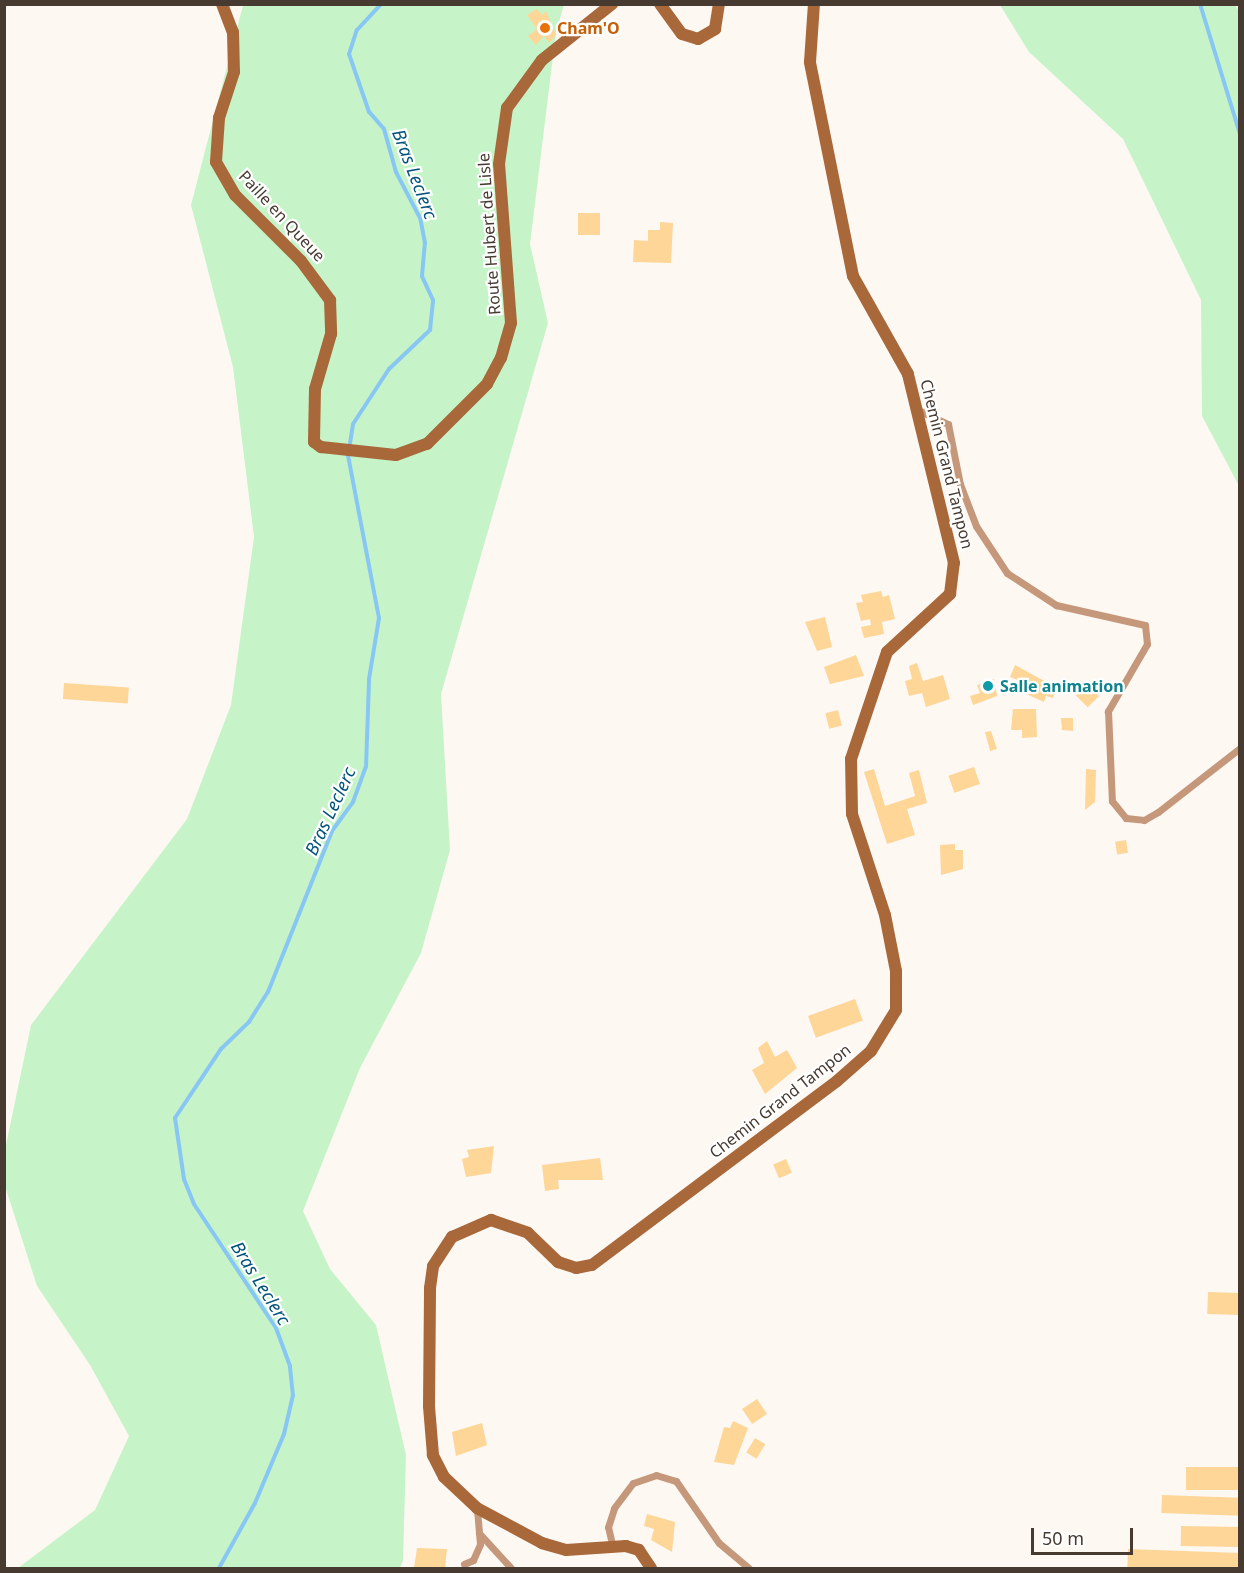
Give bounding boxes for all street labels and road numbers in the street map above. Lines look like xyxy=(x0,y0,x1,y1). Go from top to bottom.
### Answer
street label: Route Hubert de Lisle xyxy=(474,153,504,315)
street label: Paille en Queue xyxy=(235,166,329,266)
street label: Chemin Grand Tampon xyxy=(917,377,977,551)
street label: Chemin Grand Tampon xyxy=(706,1040,854,1162)

